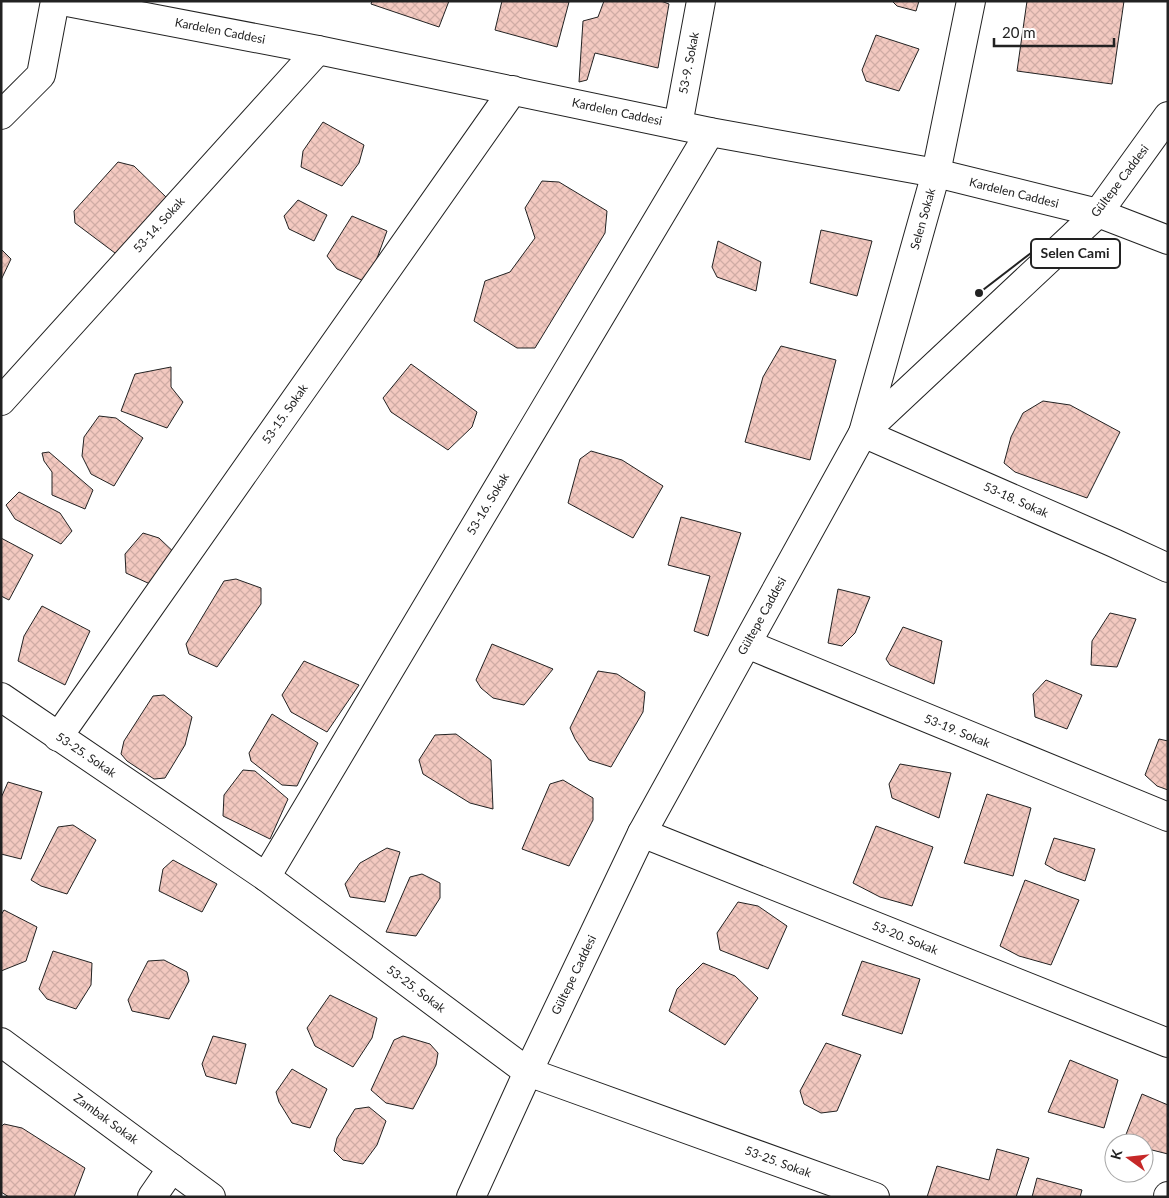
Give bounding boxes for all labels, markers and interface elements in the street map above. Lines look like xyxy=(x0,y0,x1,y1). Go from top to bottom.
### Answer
street label: Kardelen Caddesi xyxy=(174,14,267,47)
scale bar xyxy=(994,15,1114,47)
text: 20 m xyxy=(1002,23,1036,41)
street label: 53-9. Sokak xyxy=(675,30,702,95)
street label: Kardelen Caddesi xyxy=(571,95,664,128)
street label: Gültepe Caddesi xyxy=(1088,141,1152,220)
street label: Kardelen Caddesi xyxy=(968,174,1061,211)
street label: Selen Sokak xyxy=(907,186,939,251)
street label: 53-14. Sokak xyxy=(130,193,188,256)
callout: Selen Cami xyxy=(1031,239,1120,268)
text: Selen Cami xyxy=(1040,244,1110,261)
street label: 53-15. Sokak xyxy=(258,380,311,447)
street label: 53-16. Sokak xyxy=(463,469,512,537)
street label: 53-18. Sokak xyxy=(981,479,1052,521)
street label: Gültepe Caddesi xyxy=(734,574,789,657)
street label: 53-19. Sokak xyxy=(922,711,993,751)
street label: 53-25. Sokak xyxy=(53,729,120,781)
street label: 53-20. Sokak xyxy=(870,918,941,958)
street label: Gültepe Caddesi xyxy=(548,932,599,1017)
street label: 53-25. Sokak xyxy=(384,962,449,1016)
street label: Zambak Sokak xyxy=(71,1090,142,1148)
north arrow xyxy=(1104,1133,1154,1183)
street label: 53-25. Sokak xyxy=(743,1143,814,1181)
text: K xyxy=(1107,1147,1126,1161)

